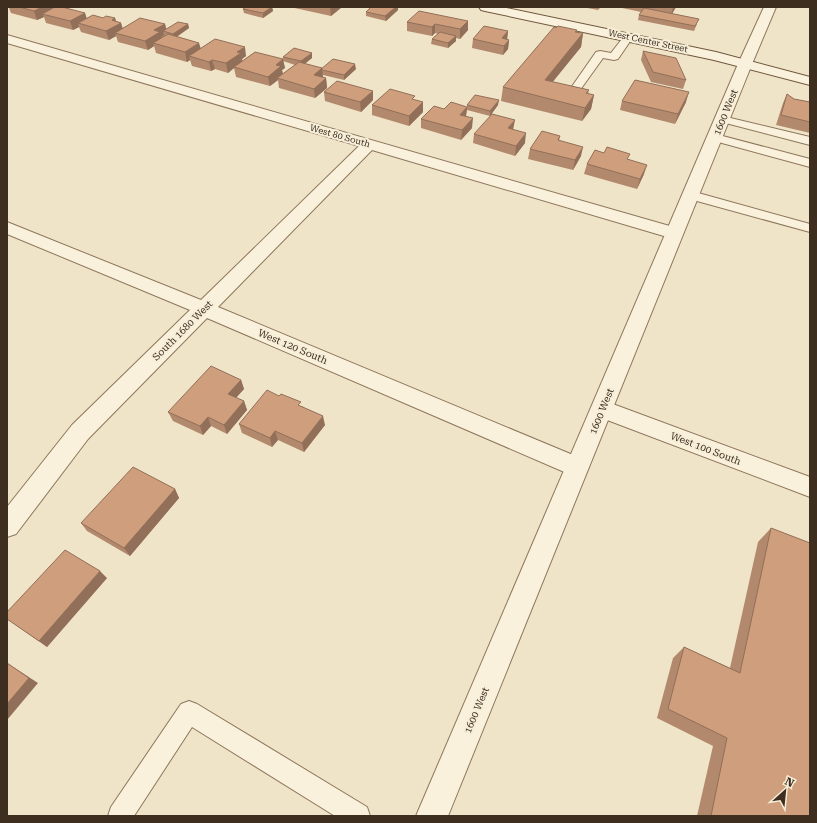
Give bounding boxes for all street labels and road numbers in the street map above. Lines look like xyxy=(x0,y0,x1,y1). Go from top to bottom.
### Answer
street label: West Center Street xyxy=(607,28,689,54)
street label: 1600 West xyxy=(711,87,740,137)
street label: West 80 South xyxy=(309,123,371,149)
street label: South 1680 West xyxy=(150,298,215,363)
street label: West 120 South xyxy=(256,327,330,366)
street label: 1600 West xyxy=(587,386,616,436)
street label: West 100 South xyxy=(669,430,743,467)
street label: 1600 West xyxy=(462,685,491,735)

